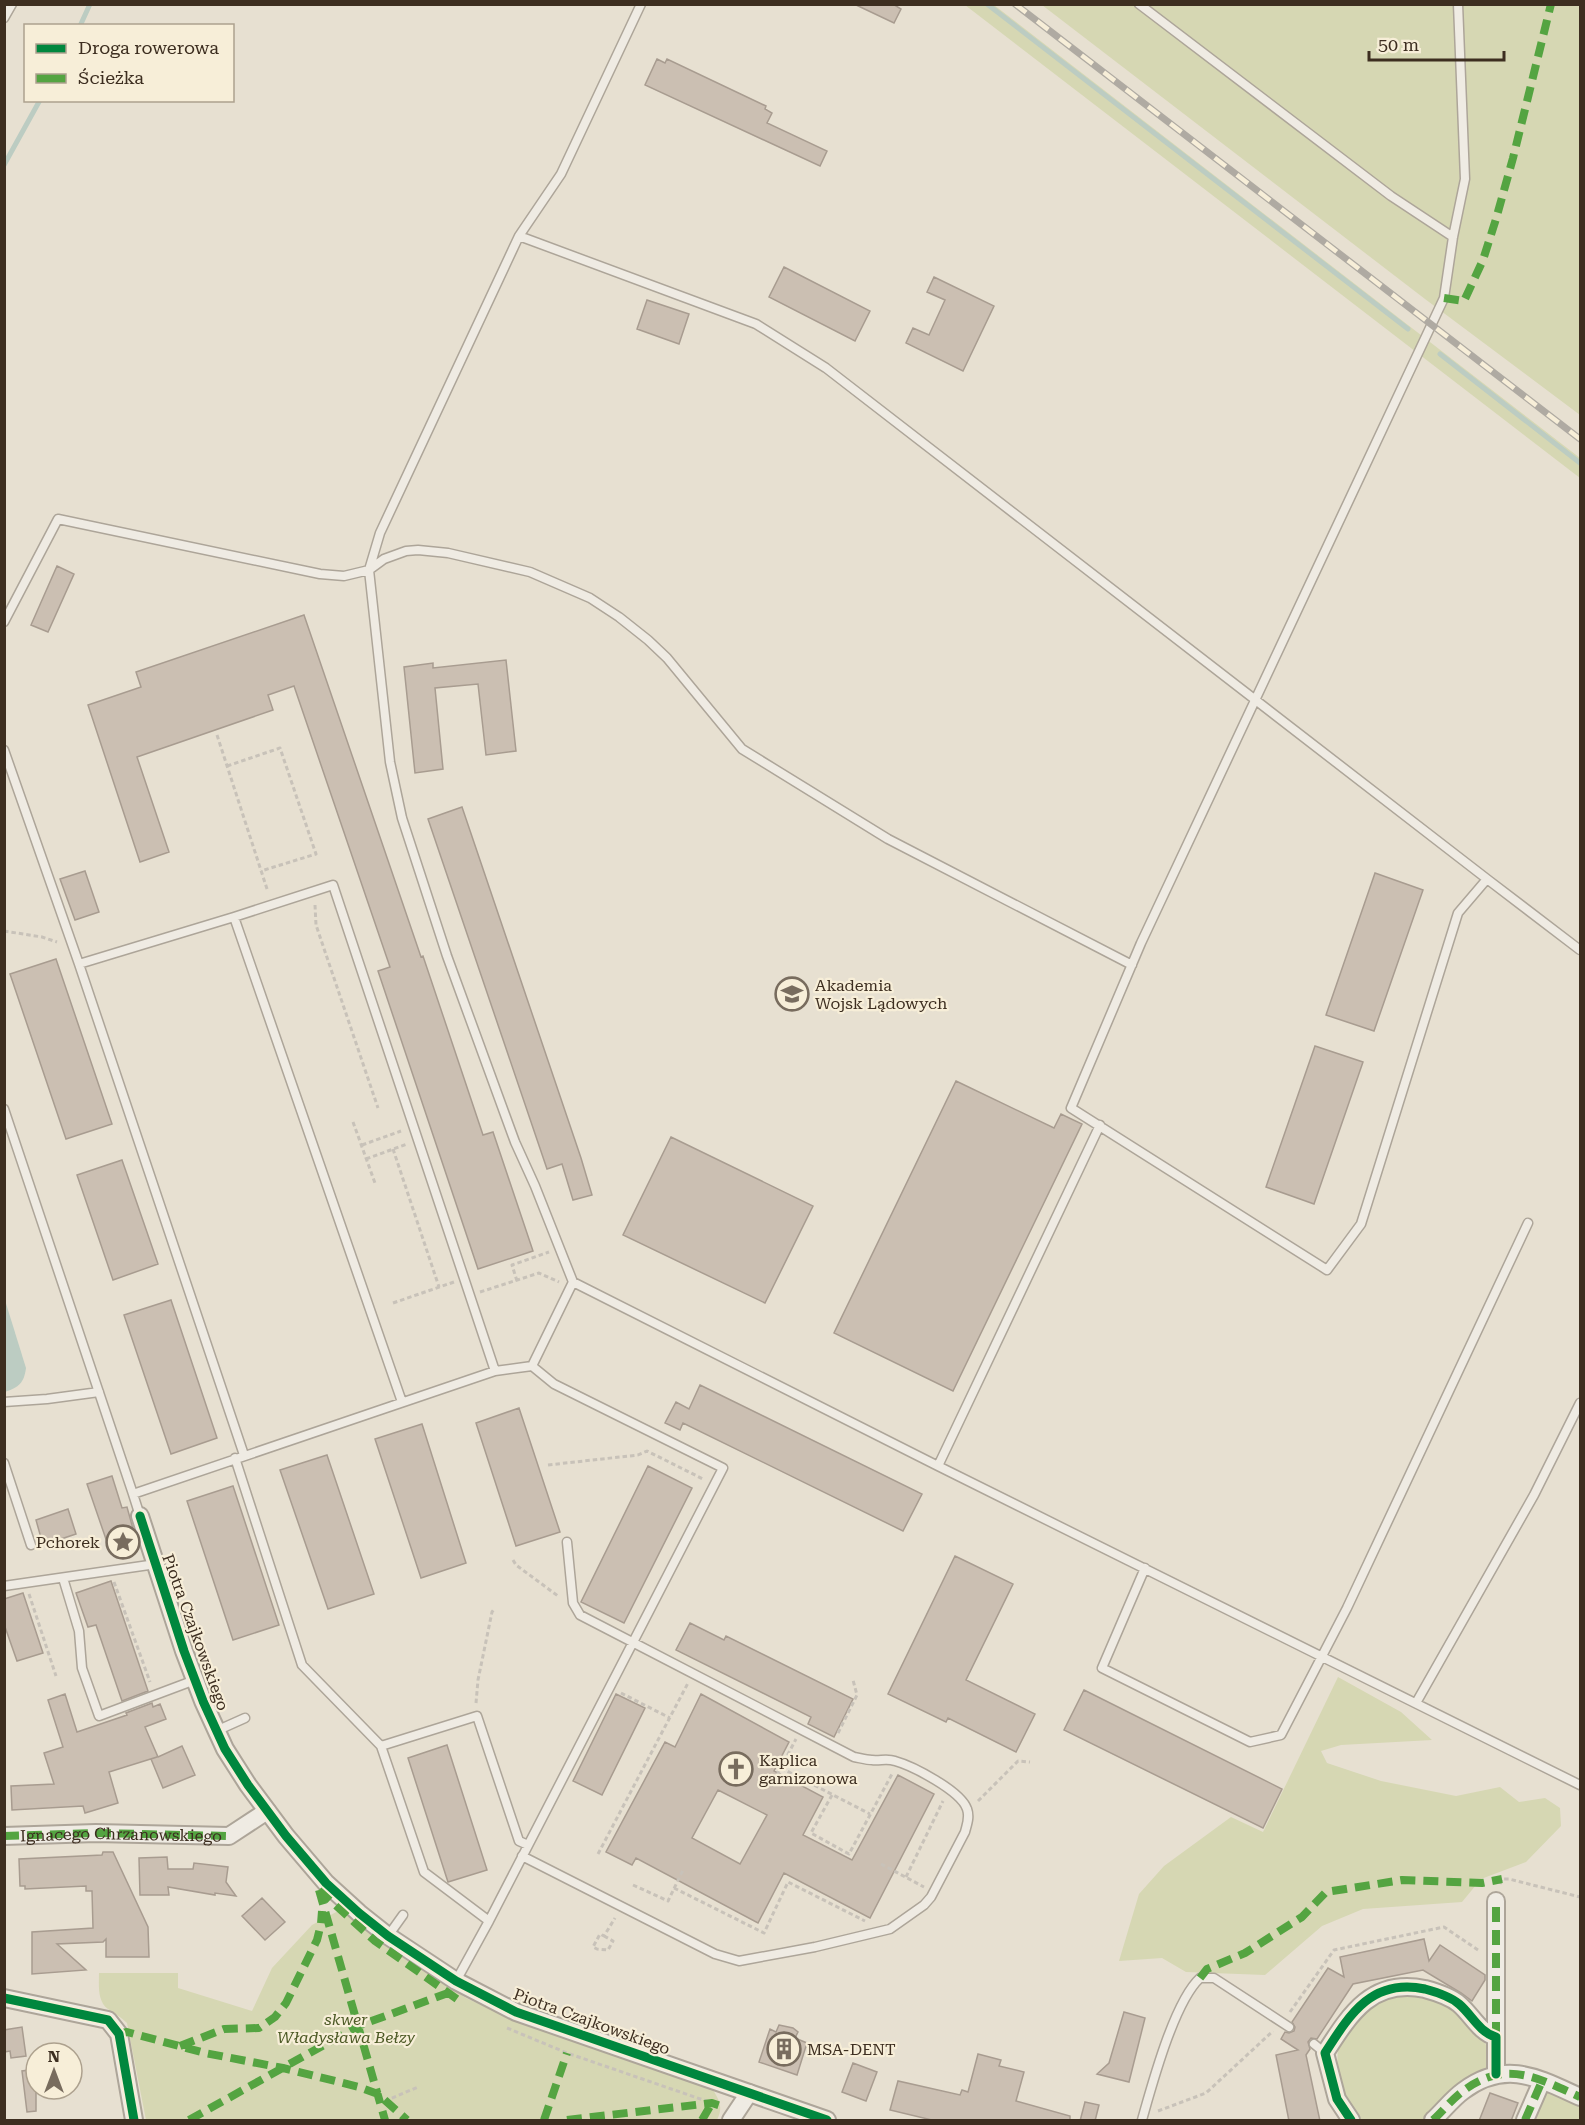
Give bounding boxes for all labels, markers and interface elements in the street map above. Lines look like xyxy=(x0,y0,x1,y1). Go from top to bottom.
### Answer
legend xyxy=(24,24,234,102)
scale bar xyxy=(1369,24,1504,62)
text: 50 m xyxy=(1378,34,1419,55)
text: Droga rowerowa xyxy=(78,37,219,58)
text: Ścieżka xyxy=(78,67,144,88)
school or university icon: Akademia Wojsk Lądowych xyxy=(774,976,810,1012)
place label: Akademia Wojsk Lądowych xyxy=(815,976,947,1013)
place icon: Pchorek xyxy=(105,1524,141,1560)
place label: Pchorek xyxy=(36,1533,100,1552)
street label: Piotra Czajkowskiego xyxy=(158,1551,233,1713)
church icon: Kaplica garnizonowa xyxy=(718,1751,754,1787)
place label: Kaplica garnizonowa xyxy=(759,1751,858,1788)
street label: Ignacego Chrzanowskiego xyxy=(20,1824,222,1846)
street label: Piotra Czajkowskiego xyxy=(511,1984,673,2059)
park label: skwer Władysława Bełzy xyxy=(277,2010,416,2047)
building icon: MSA-DENT xyxy=(766,2031,802,2067)
place label: MSA-DENT xyxy=(807,2040,896,2059)
north arrow xyxy=(24,2041,84,2101)
text: N xyxy=(48,2047,60,2066)

